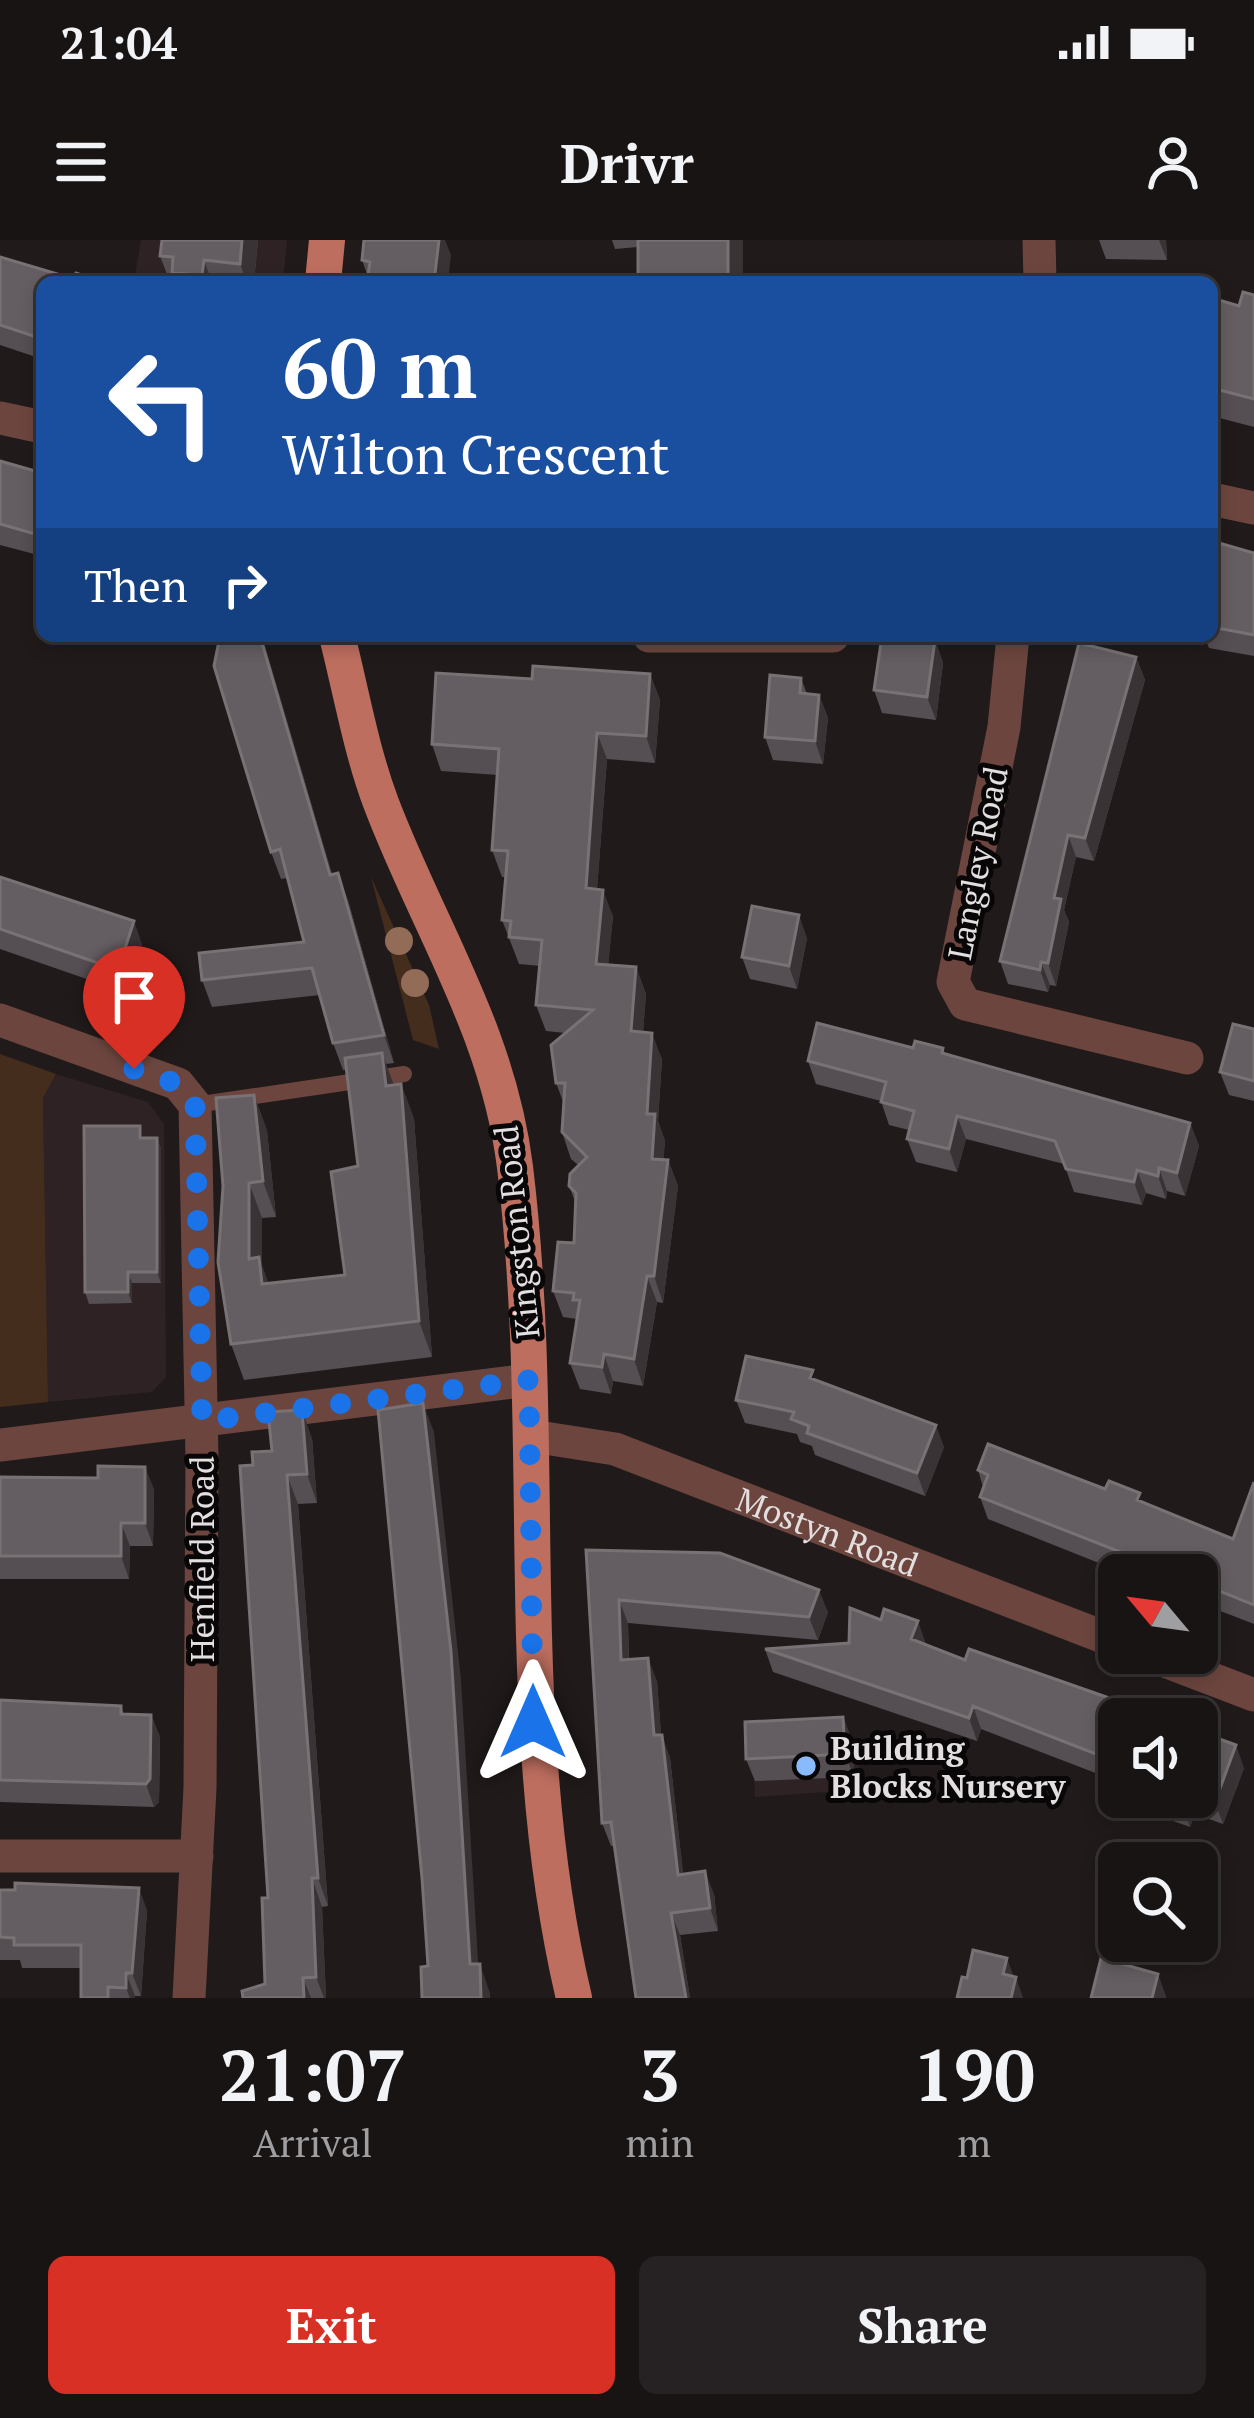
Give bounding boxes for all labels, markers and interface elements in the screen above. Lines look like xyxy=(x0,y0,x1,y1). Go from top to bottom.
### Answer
text: 21:04 xyxy=(60,12,177,72)
text: Drivr xyxy=(560,127,694,198)
icon: menu xyxy=(48,129,114,195)
icon: person xyxy=(1140,129,1206,195)
text: 60 m xyxy=(282,311,477,422)
icon: left xyxy=(84,324,240,480)
text: Wilton Crescent xyxy=(282,418,670,489)
icon: right xyxy=(212,552,278,618)
text: Then xyxy=(84,555,188,615)
street label: Langley Road xyxy=(937,763,1017,963)
pin xyxy=(83,946,185,1069)
icon: arrive xyxy=(101,964,167,1030)
street label: Kingston Road xyxy=(483,1123,549,1341)
street label: Henfield Road xyxy=(180,1456,223,1662)
street label: Mostyn Road xyxy=(731,1476,925,1585)
north arrow xyxy=(1098,1554,1218,1674)
map controls xyxy=(1098,1554,1218,1962)
position arrow xyxy=(470,1659,596,1785)
button: sound xyxy=(1098,1698,1218,1818)
place label: Building Blocks Nursery xyxy=(830,1726,1066,1807)
marker: Building Blocks Nursery xyxy=(793,1753,819,1779)
button: search xyxy=(1098,1842,1218,1962)
text: 21:07 xyxy=(219,2026,406,2122)
text: 3 xyxy=(639,2026,680,2122)
text: 190 xyxy=(913,2026,1035,2122)
text: Arrival xyxy=(253,2116,372,2168)
text: min xyxy=(625,2116,694,2168)
text: m xyxy=(957,2116,991,2168)
button: Exit xyxy=(48,2256,615,2394)
button: Share xyxy=(639,2256,1206,2394)

